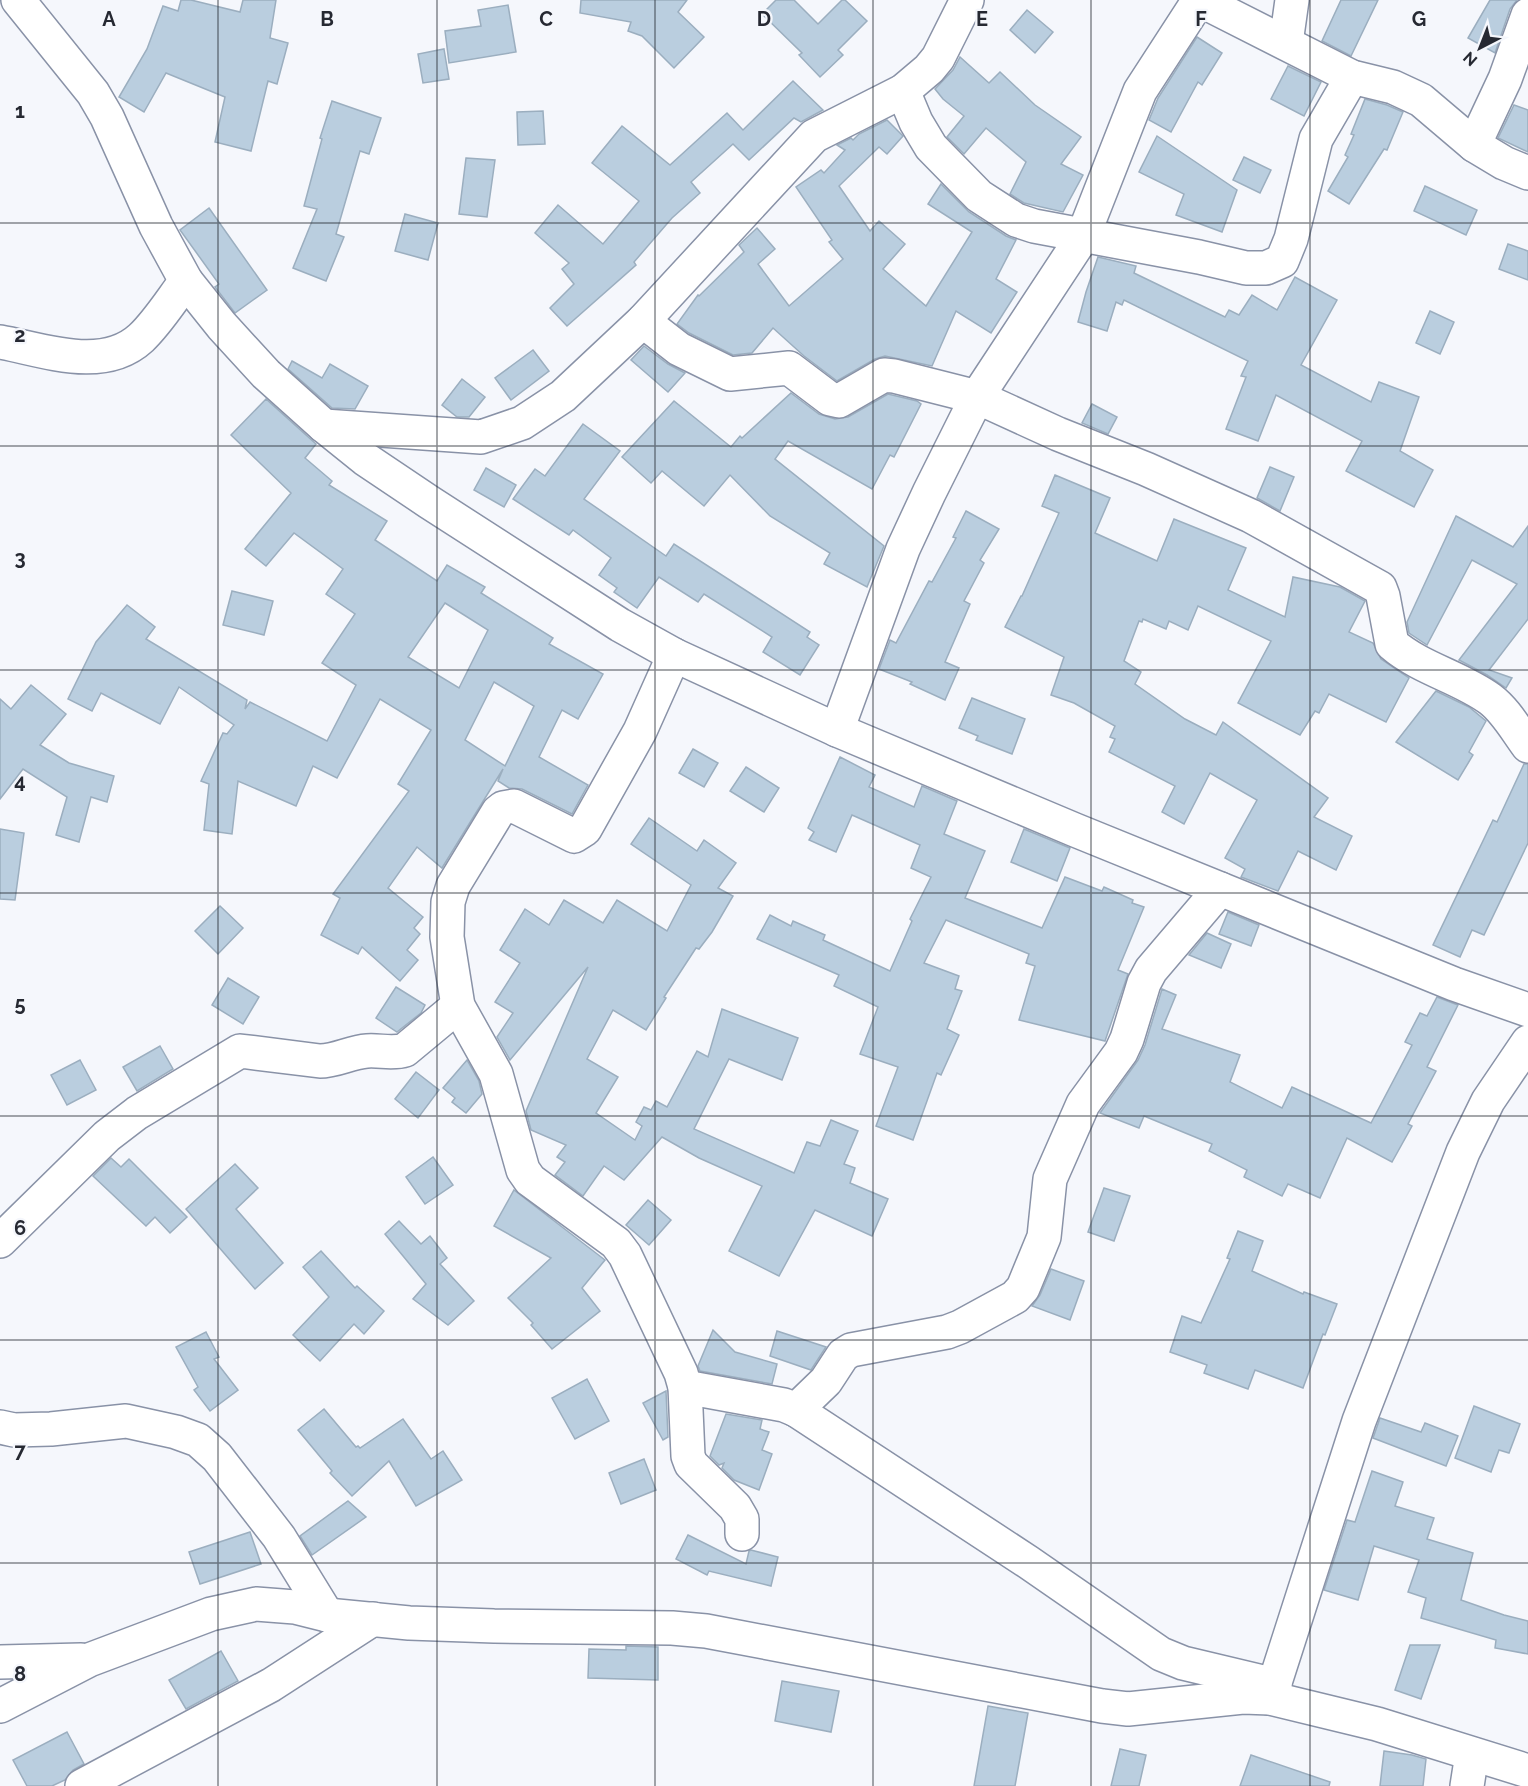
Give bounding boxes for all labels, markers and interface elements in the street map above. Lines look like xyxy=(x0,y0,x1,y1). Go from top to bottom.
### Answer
text: A xyxy=(102,7,116,31)
text: B xyxy=(320,7,334,31)
text: C xyxy=(539,7,553,31)
text: D xyxy=(757,7,771,31)
text: E xyxy=(976,7,988,31)
text: F xyxy=(1195,7,1207,31)
text: G xyxy=(1412,7,1426,31)
north arrow xyxy=(1450,18,1510,78)
text: N xyxy=(1459,48,1481,70)
text: 1 xyxy=(15,99,25,123)
text: 2 xyxy=(14,323,26,347)
text: 3 xyxy=(14,546,26,570)
text: 4 xyxy=(14,769,26,793)
text: 5 xyxy=(14,992,26,1016)
text: 6 xyxy=(14,1216,26,1240)
text: 7 xyxy=(14,1439,26,1463)
text: 8 xyxy=(14,1662,26,1686)

